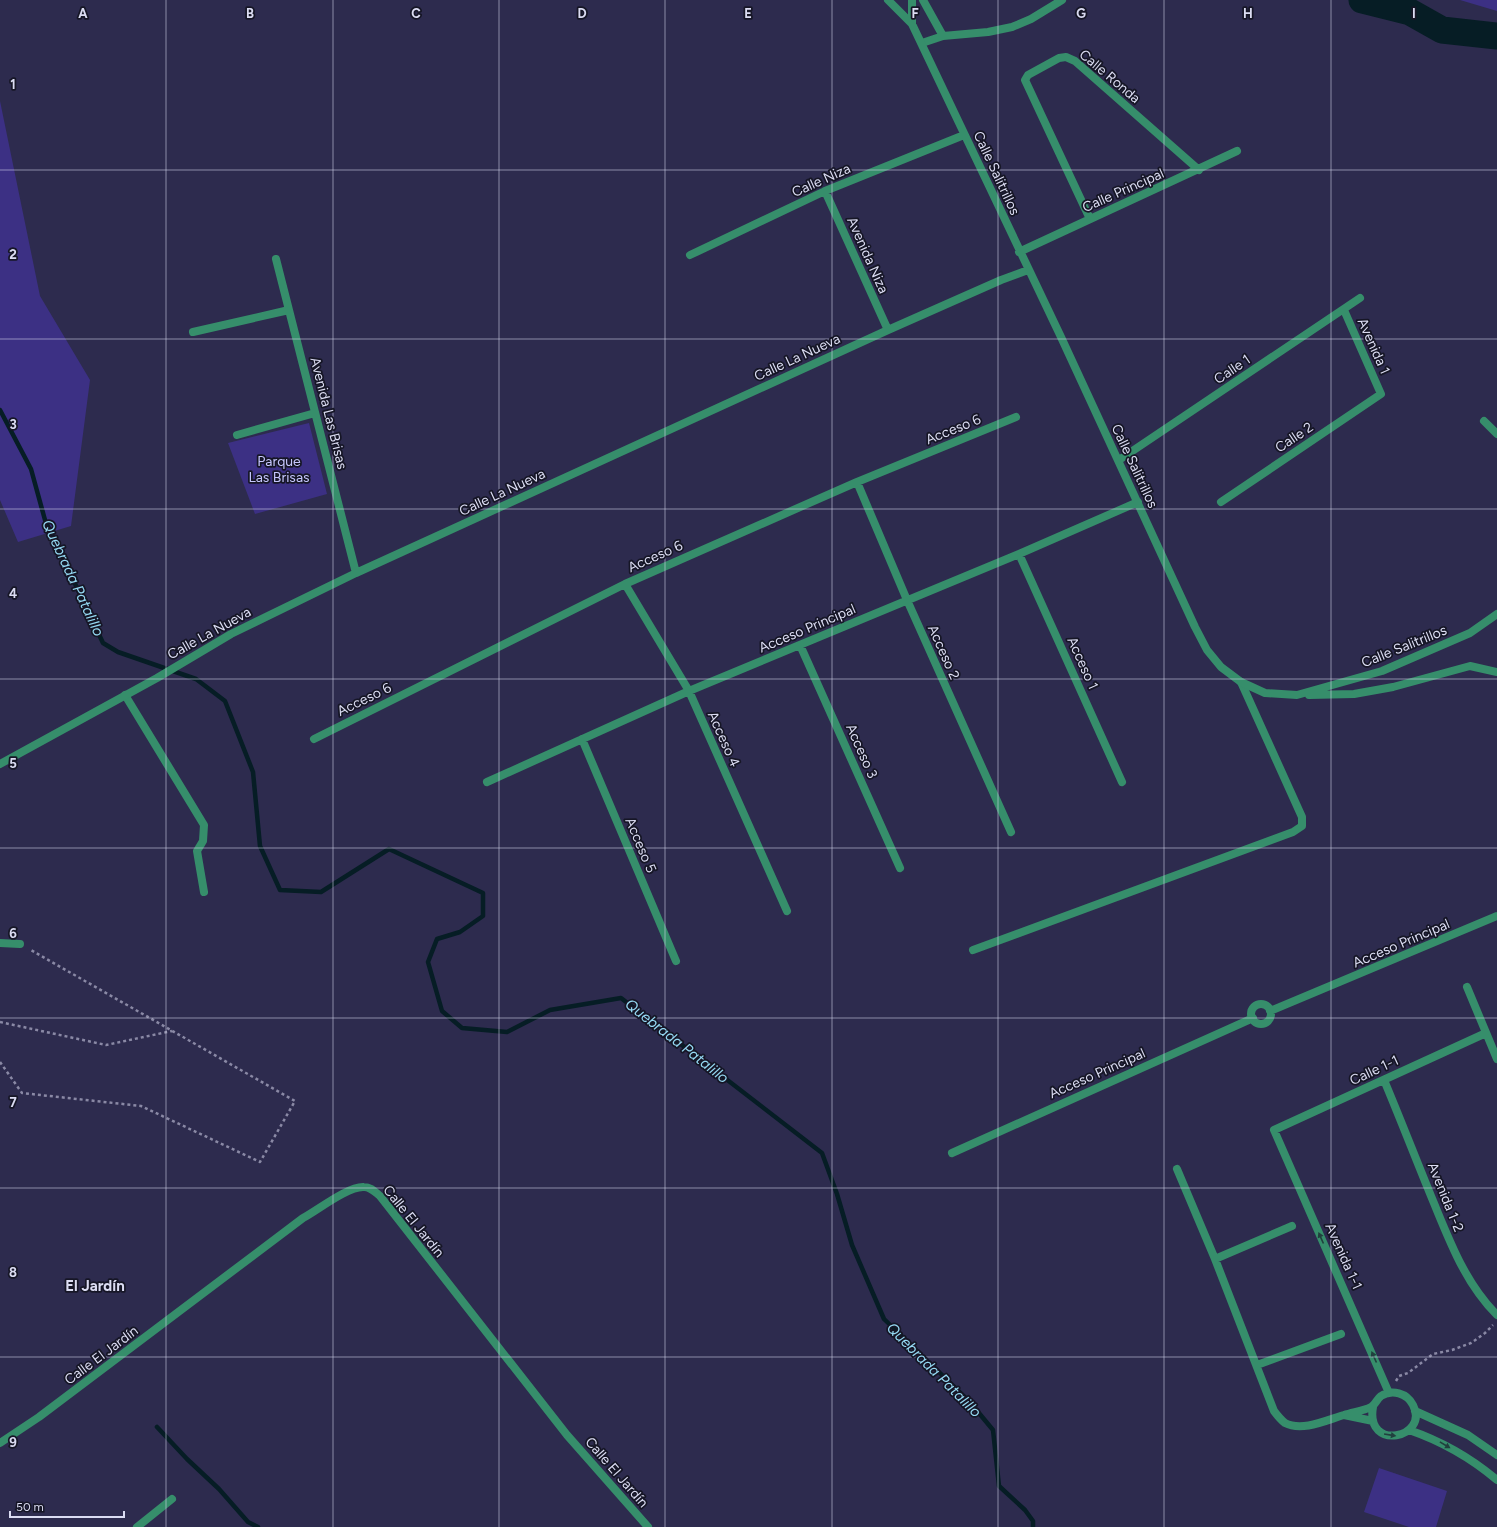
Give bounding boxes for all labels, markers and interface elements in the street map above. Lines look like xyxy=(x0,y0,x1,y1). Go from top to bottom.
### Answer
text: A xyxy=(78,6,88,21)
text: B xyxy=(246,6,254,21)
text: C xyxy=(411,6,421,21)
text: D xyxy=(577,6,587,21)
text: E xyxy=(744,6,752,21)
text: F xyxy=(911,6,919,21)
text: G xyxy=(1076,6,1086,21)
text: H xyxy=(1243,6,1253,21)
text: I xyxy=(1412,6,1416,21)
street label: Calle Ronda xyxy=(1076,46,1144,107)
text: 1 xyxy=(10,77,16,92)
street label: Calle Salitrillos xyxy=(970,129,1023,218)
street label: Calle Niza xyxy=(789,160,853,201)
street label: Calle Principal xyxy=(1080,165,1167,216)
street label: Avenida Niza xyxy=(843,214,892,296)
text: 2 xyxy=(9,247,17,262)
street label: Avenida 1 xyxy=(1354,315,1393,377)
street label: Calle La Nueva xyxy=(752,330,843,385)
street label: Calle 1 xyxy=(1211,351,1254,388)
street label: Avenida Las Brisas xyxy=(306,355,351,471)
street label: Acceso 6 xyxy=(923,411,983,448)
text: 3 xyxy=(9,417,17,432)
street label: Calle 2 xyxy=(1272,419,1317,456)
street label: Calle Salitrillos xyxy=(1108,422,1161,511)
park label: Parque Las Brisas xyxy=(248,453,310,486)
street label: Calle La Nueva xyxy=(457,465,548,520)
water label: Quebrada Patalillo xyxy=(38,517,108,639)
street label: Acceso 6 xyxy=(625,537,685,576)
text: 4 xyxy=(9,586,17,601)
street label: Acceso Principal xyxy=(756,600,858,656)
street label: Calle La Nueva xyxy=(165,604,254,663)
street label: Acceso 2 xyxy=(924,622,963,682)
street label: Calle Salitrillos xyxy=(1359,622,1449,671)
street label: Acceso 1 xyxy=(1063,634,1102,692)
street label: Acceso 6 xyxy=(334,679,394,720)
street label: Acceso 4 xyxy=(704,709,743,770)
street label: Acceso 3 xyxy=(842,721,881,781)
text: 5 xyxy=(9,756,17,771)
street label: Acceso 5 xyxy=(621,815,660,875)
street label: Acceso Principal xyxy=(1350,915,1452,971)
text: 6 xyxy=(9,926,17,941)
water label: Quebrada Patalillo xyxy=(622,995,733,1087)
street label: Acceso Principal xyxy=(1046,1045,1148,1102)
street label: Calle 1-1 xyxy=(1347,1052,1401,1089)
text: 7 xyxy=(9,1095,17,1110)
street label: Avenida 1-2 xyxy=(1424,1160,1467,1234)
street label: Calle El Jardín xyxy=(379,1182,448,1261)
street label: Avenida 1-1 xyxy=(1321,1220,1366,1292)
one-way arrow xyxy=(1318,1232,1324,1243)
text: 8 xyxy=(9,1265,17,1280)
district label: El Jardín xyxy=(65,1277,125,1295)
water label: Quebrada Patalillo xyxy=(883,1319,985,1421)
street label: Calle El Jardín xyxy=(61,1322,142,1389)
one-way arrow xyxy=(1370,1351,1377,1363)
one-way arrow xyxy=(1384,1432,1397,1438)
street label: Calle El Jardín xyxy=(581,1434,652,1511)
text: 9 xyxy=(9,1435,17,1450)
one-way arrow xyxy=(1439,1441,1451,1448)
scale bar xyxy=(10,1493,124,1519)
text: 50 m xyxy=(16,1500,44,1514)

